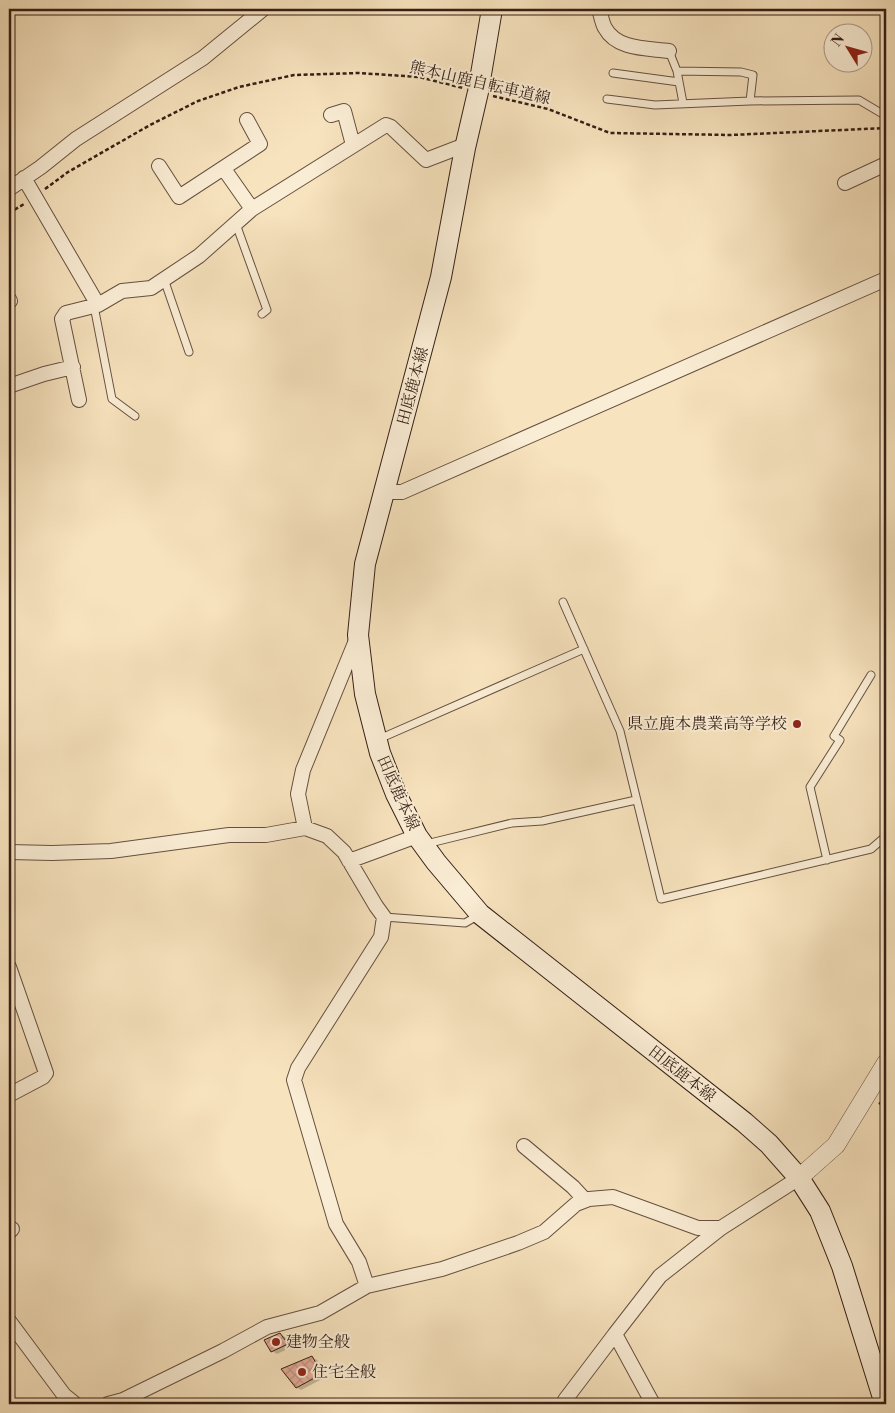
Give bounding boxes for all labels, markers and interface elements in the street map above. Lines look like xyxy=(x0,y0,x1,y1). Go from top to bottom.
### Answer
north arrow xyxy=(822,22,872,72)
text: N xyxy=(828,31,849,51)
street label: 熊本山鹿自転車道線 xyxy=(408,57,552,109)
street label: 田底鹿本線 xyxy=(393,345,433,427)
place label: 県立鹿本農業高等学校 xyxy=(627,714,787,734)
marker: 県立鹿本農業高等学校 xyxy=(791,718,803,730)
street label: 田底鹿本線 xyxy=(373,752,423,834)
street label: 田底鹿本線 xyxy=(644,1041,720,1107)
place label: 建物全般 xyxy=(286,1332,350,1352)
marker: 建物全般 xyxy=(270,1336,282,1348)
place label: 住宅全般 xyxy=(312,1362,376,1382)
marker: 住宅全般 xyxy=(296,1366,308,1378)

